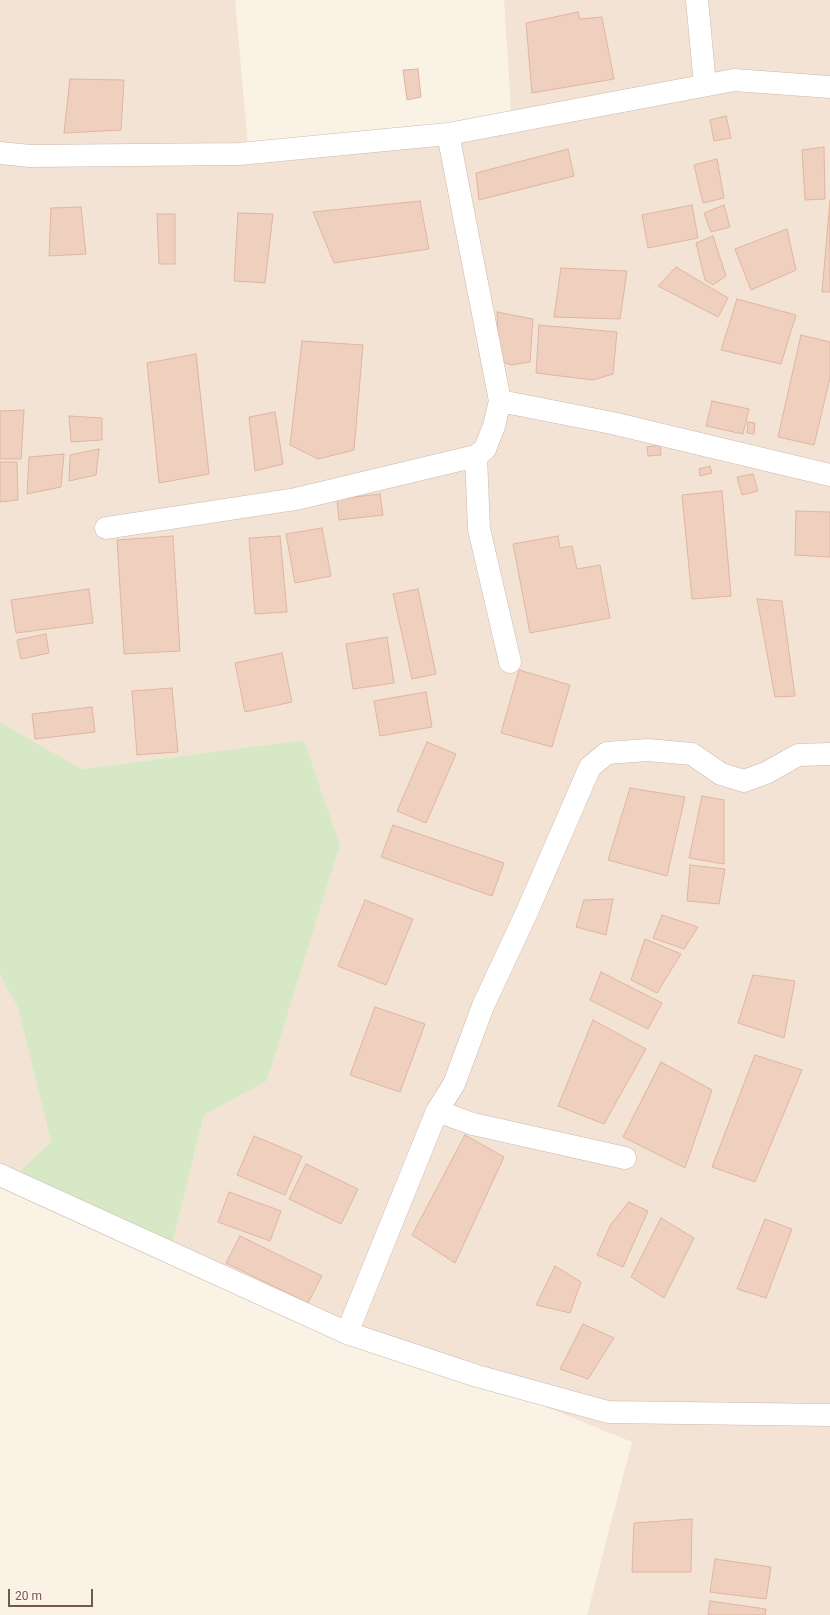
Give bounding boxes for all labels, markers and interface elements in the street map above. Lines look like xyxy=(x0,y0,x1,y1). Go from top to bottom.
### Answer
scale bar xyxy=(10,1581,95,1607)
text: 20 m xyxy=(15,1589,42,1603)

